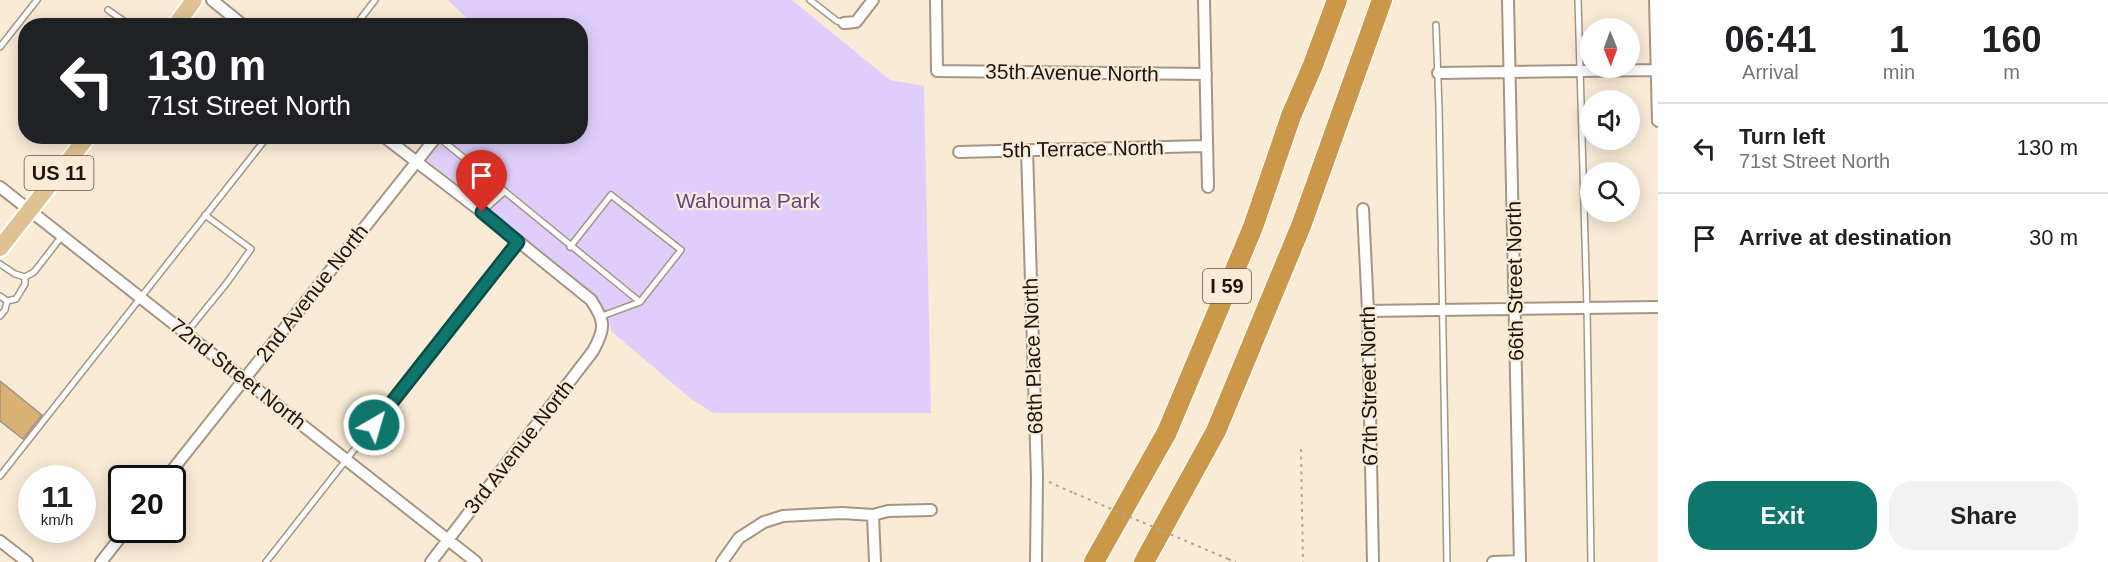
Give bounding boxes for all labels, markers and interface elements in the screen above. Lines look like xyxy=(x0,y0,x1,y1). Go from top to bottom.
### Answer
north arrow xyxy=(1580,18,1640,78)
map controls xyxy=(1580,18,1640,222)
text: 06:41 xyxy=(1724,19,1816,60)
text: 1 xyxy=(1889,19,1909,60)
text: 160 xyxy=(1981,19,2042,60)
icon: left xyxy=(48,42,126,120)
text: 130 m xyxy=(147,42,266,89)
street label: 35th Avenue North xyxy=(985,59,1159,86)
text: Arrival xyxy=(1742,61,1799,83)
text: min xyxy=(1883,61,1915,83)
text: m xyxy=(2003,61,2020,83)
button: sound xyxy=(1580,90,1640,150)
text: 71st Street North xyxy=(147,91,351,121)
text: Turn left xyxy=(1739,124,1825,149)
icon: left xyxy=(1688,132,1721,165)
text: 130 m xyxy=(2017,135,2078,160)
street label: 5th Terrace North xyxy=(1002,136,1164,161)
pin xyxy=(456,150,507,212)
text: 71st Street North xyxy=(1739,150,1890,172)
road number: US 11 xyxy=(25,156,94,190)
icon: arrive xyxy=(465,159,498,192)
button: search xyxy=(1580,162,1640,222)
park label: Wahouma Park xyxy=(676,189,820,212)
street label: 66th Street North xyxy=(1502,201,1527,361)
street label: 2nd Avenue North xyxy=(251,220,372,366)
icon: arrive xyxy=(1688,222,1721,255)
text: Arrive at destination xyxy=(1739,225,1952,250)
text: 30 m xyxy=(2029,225,2078,250)
road number: I 59 xyxy=(1203,269,1251,303)
street label: 68th Place North xyxy=(1018,277,1047,435)
street label: 67th Street North xyxy=(1356,306,1381,466)
street label: 72nd Street North xyxy=(166,314,311,434)
street label: 3rd Avenue North xyxy=(459,375,578,518)
position arrow xyxy=(342,393,406,457)
speed limit sign: 20 xyxy=(108,465,186,543)
text: 11 xyxy=(41,480,73,513)
button: Exit xyxy=(1688,481,1877,550)
button: Share xyxy=(1889,481,2078,550)
text: km/h xyxy=(41,511,73,528)

